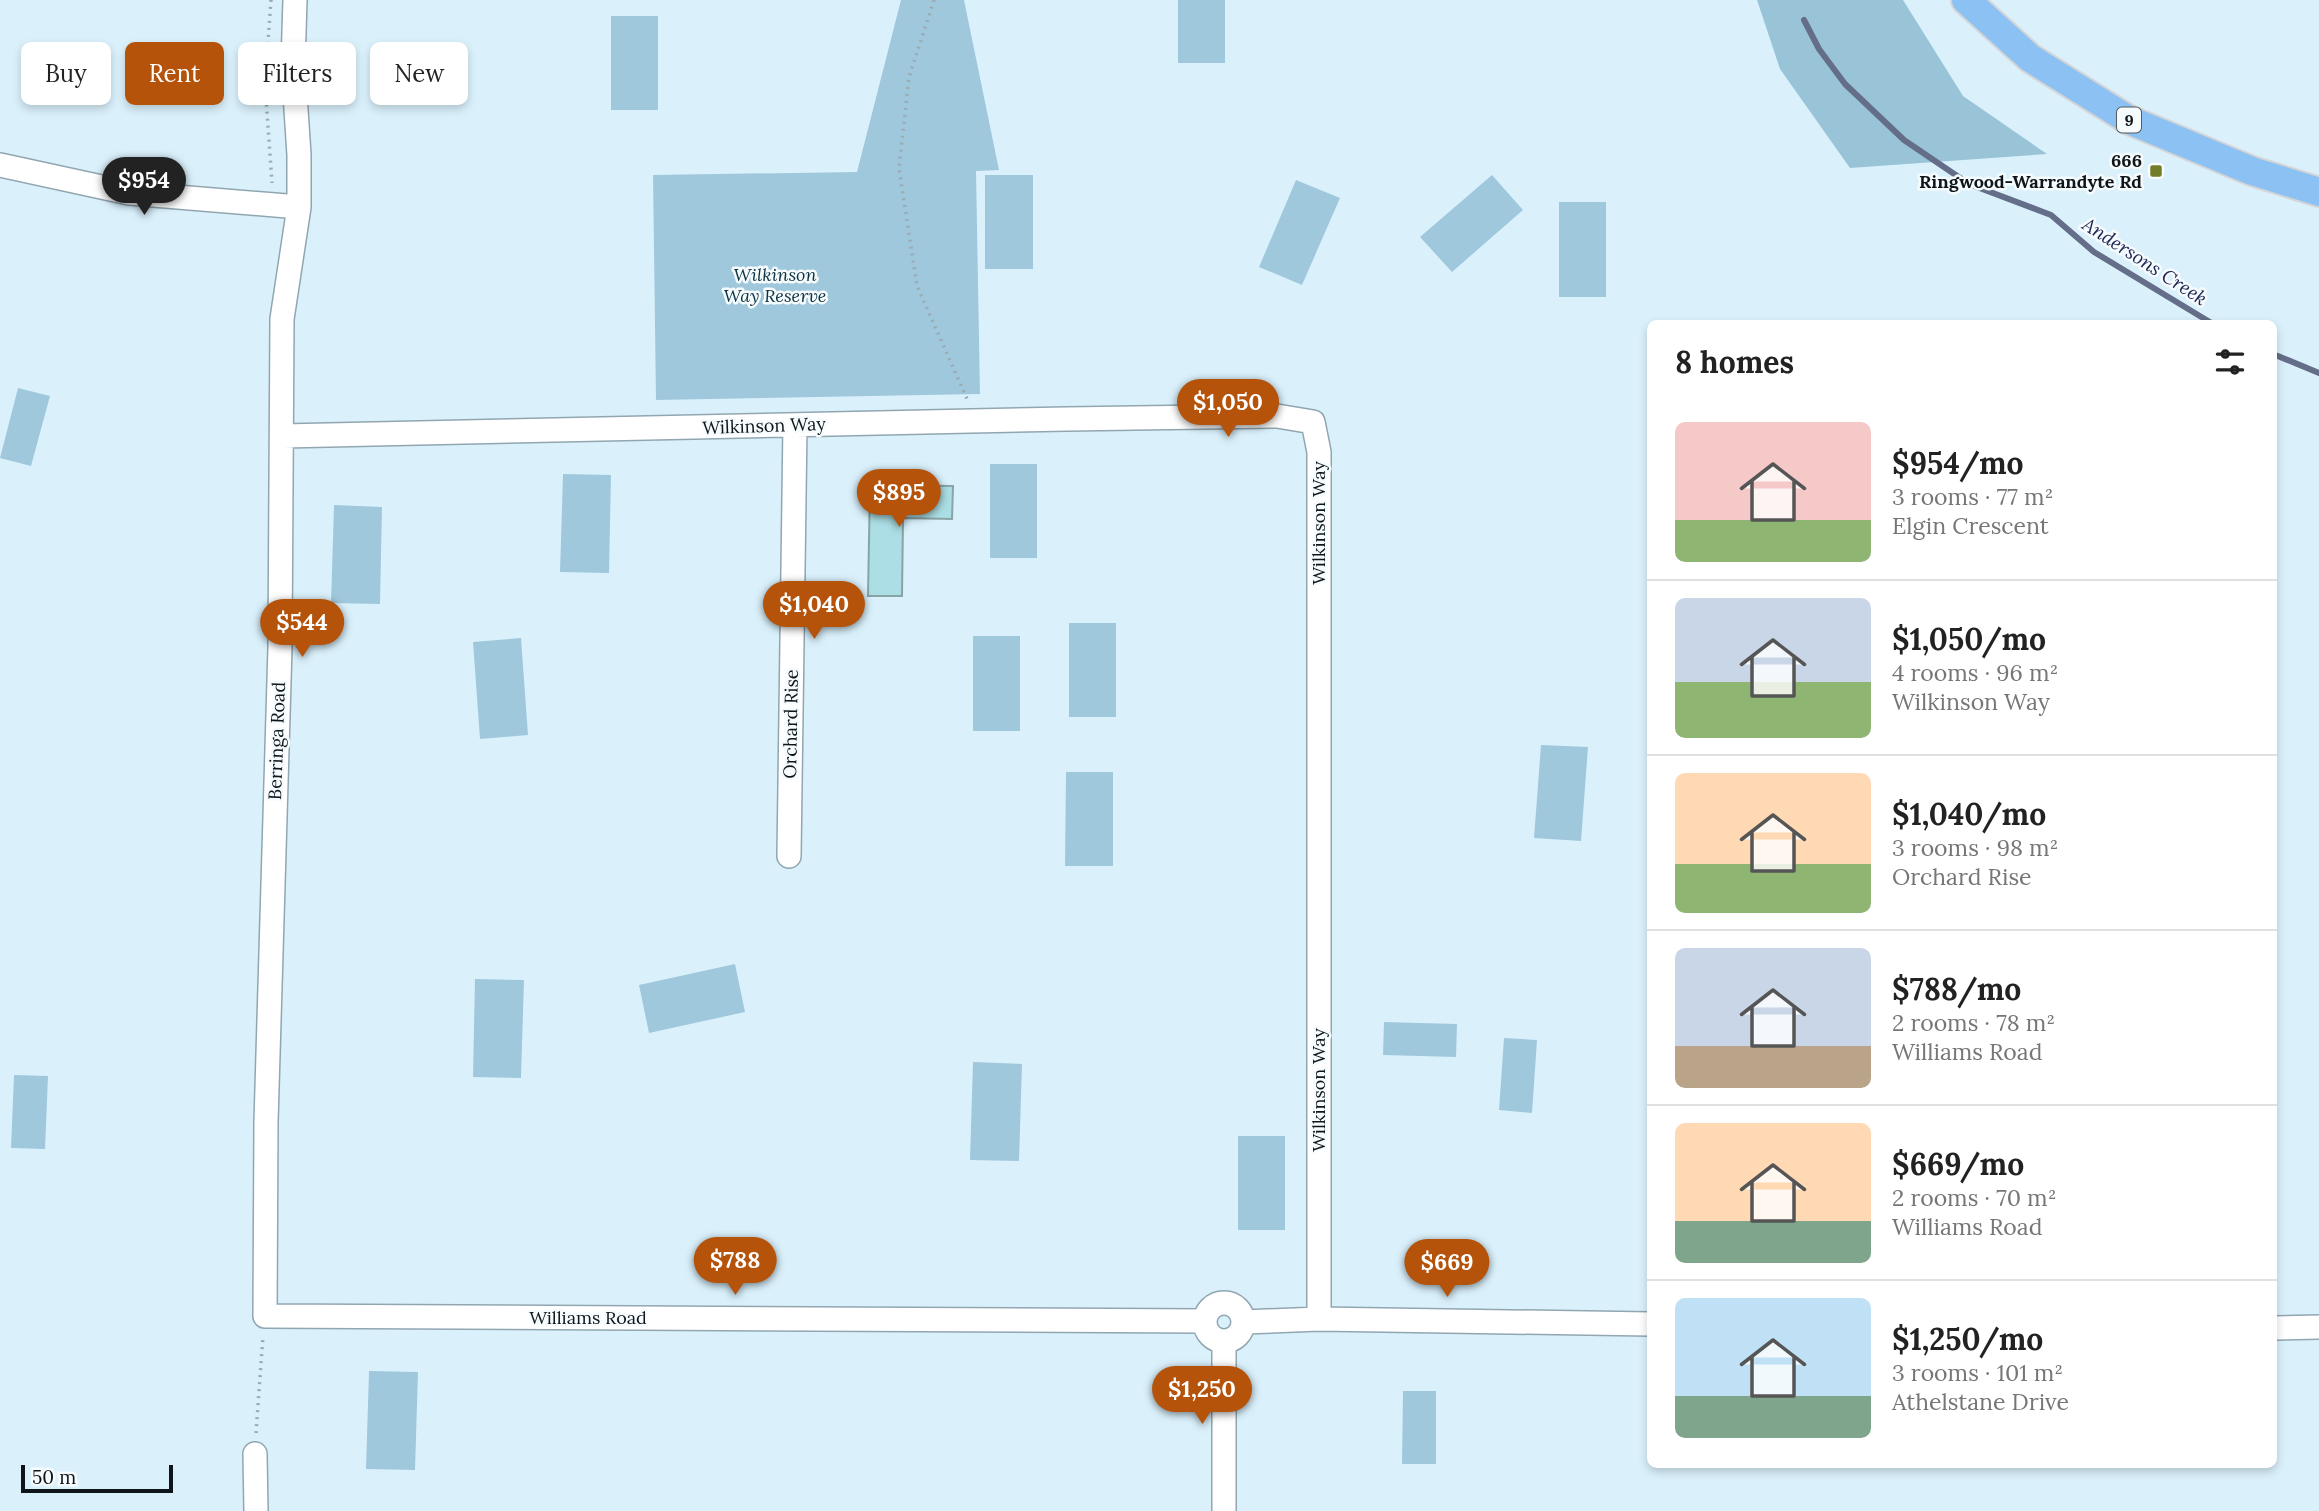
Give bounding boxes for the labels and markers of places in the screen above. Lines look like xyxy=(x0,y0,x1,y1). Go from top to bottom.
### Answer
place label: 666 Ringwood-Warrandyte Rd xyxy=(1919,149,2142,193)
pin: $954 xyxy=(103,158,185,217)
marker: 666 Ringwood-Warrandyte Rd xyxy=(2148,163,2164,179)
pin: $1,050 xyxy=(1171,380,1285,439)
pin: $895 xyxy=(858,470,940,529)
pin: $1,040 xyxy=(757,582,871,641)
pin: $544 xyxy=(261,600,343,659)
pin: $788 xyxy=(694,1238,776,1297)
pin: $669 xyxy=(1406,1240,1488,1299)
pin: $1,250 xyxy=(1145,1366,1259,1426)

